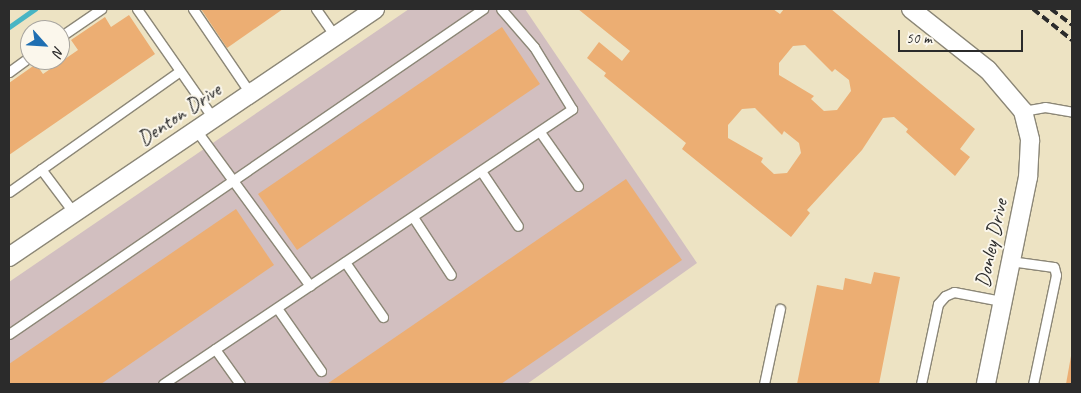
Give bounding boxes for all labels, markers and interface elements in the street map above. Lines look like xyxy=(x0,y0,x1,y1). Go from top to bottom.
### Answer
north arrow xyxy=(20,20,70,70)
scale bar xyxy=(901,20,1026,52)
text: 50 m xyxy=(906,29,932,48)
text: N xyxy=(48,44,68,59)
street label: Denton Drive xyxy=(132,77,226,151)
street label: Donley Drive xyxy=(969,197,1013,289)

